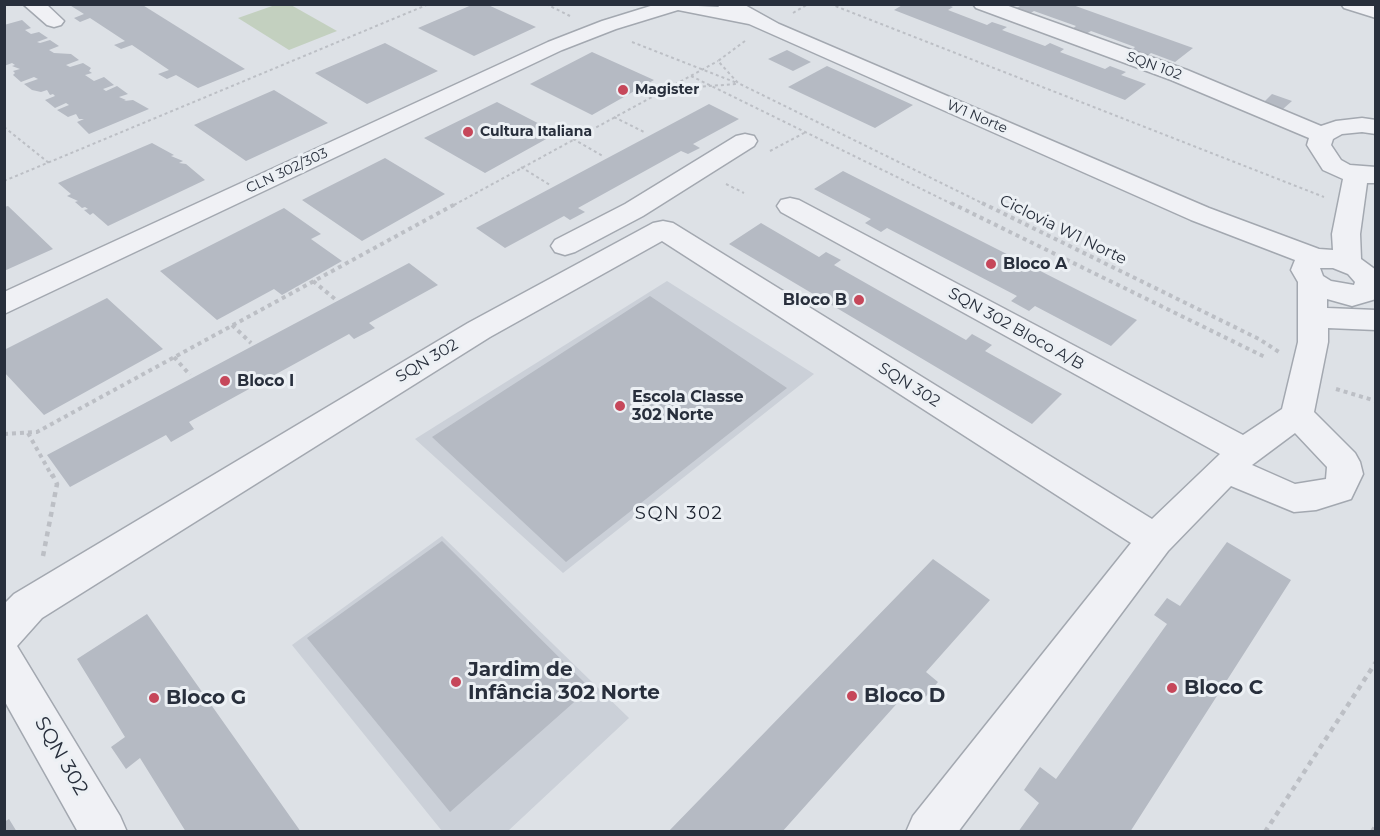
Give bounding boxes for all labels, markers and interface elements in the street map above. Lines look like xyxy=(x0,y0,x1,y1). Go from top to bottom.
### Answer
street label: SQN 102 xyxy=(1124,48,1184,84)
place label: Magister xyxy=(635,82,699,98)
marker: Magister xyxy=(616,83,630,97)
street label: W1 Norte xyxy=(944,97,1010,137)
place label: Cultura Italiana xyxy=(480,124,592,140)
marker: Cultura Italiana xyxy=(461,125,475,139)
street label: CLN 302/303 xyxy=(244,145,330,197)
street label: Ciclovia W1 Norte xyxy=(996,191,1130,269)
place label: Bloco A xyxy=(1003,254,1067,274)
marker: Bloco A xyxy=(984,257,998,271)
street label: SQN 302 Bloco A/B xyxy=(945,284,1087,374)
place label: Bloco B xyxy=(783,290,847,310)
marker: Bloco B xyxy=(852,293,866,307)
street label: SQN 302 xyxy=(392,335,462,387)
street label: SQN 302 xyxy=(875,359,943,411)
place label: Bloco I xyxy=(237,371,294,391)
marker: Bloco I xyxy=(218,374,232,388)
place label: Escola Classe 302 Norte xyxy=(632,387,744,425)
marker: Escola Classe 302 Norte xyxy=(613,399,627,413)
district label: SQN 302 xyxy=(635,503,723,525)
place label: Jardim de Infância 302 Norte xyxy=(468,658,660,705)
marker: Jardim de Infância 302 Norte xyxy=(449,675,463,689)
place label: Bloco C xyxy=(1184,676,1263,700)
marker: Bloco C xyxy=(1165,681,1179,695)
place label: Bloco D xyxy=(864,684,945,708)
place label: Bloco G xyxy=(166,686,246,710)
marker: Bloco D xyxy=(845,689,859,703)
marker: Bloco G xyxy=(147,691,161,705)
street label: SQN 302 xyxy=(29,713,93,799)

